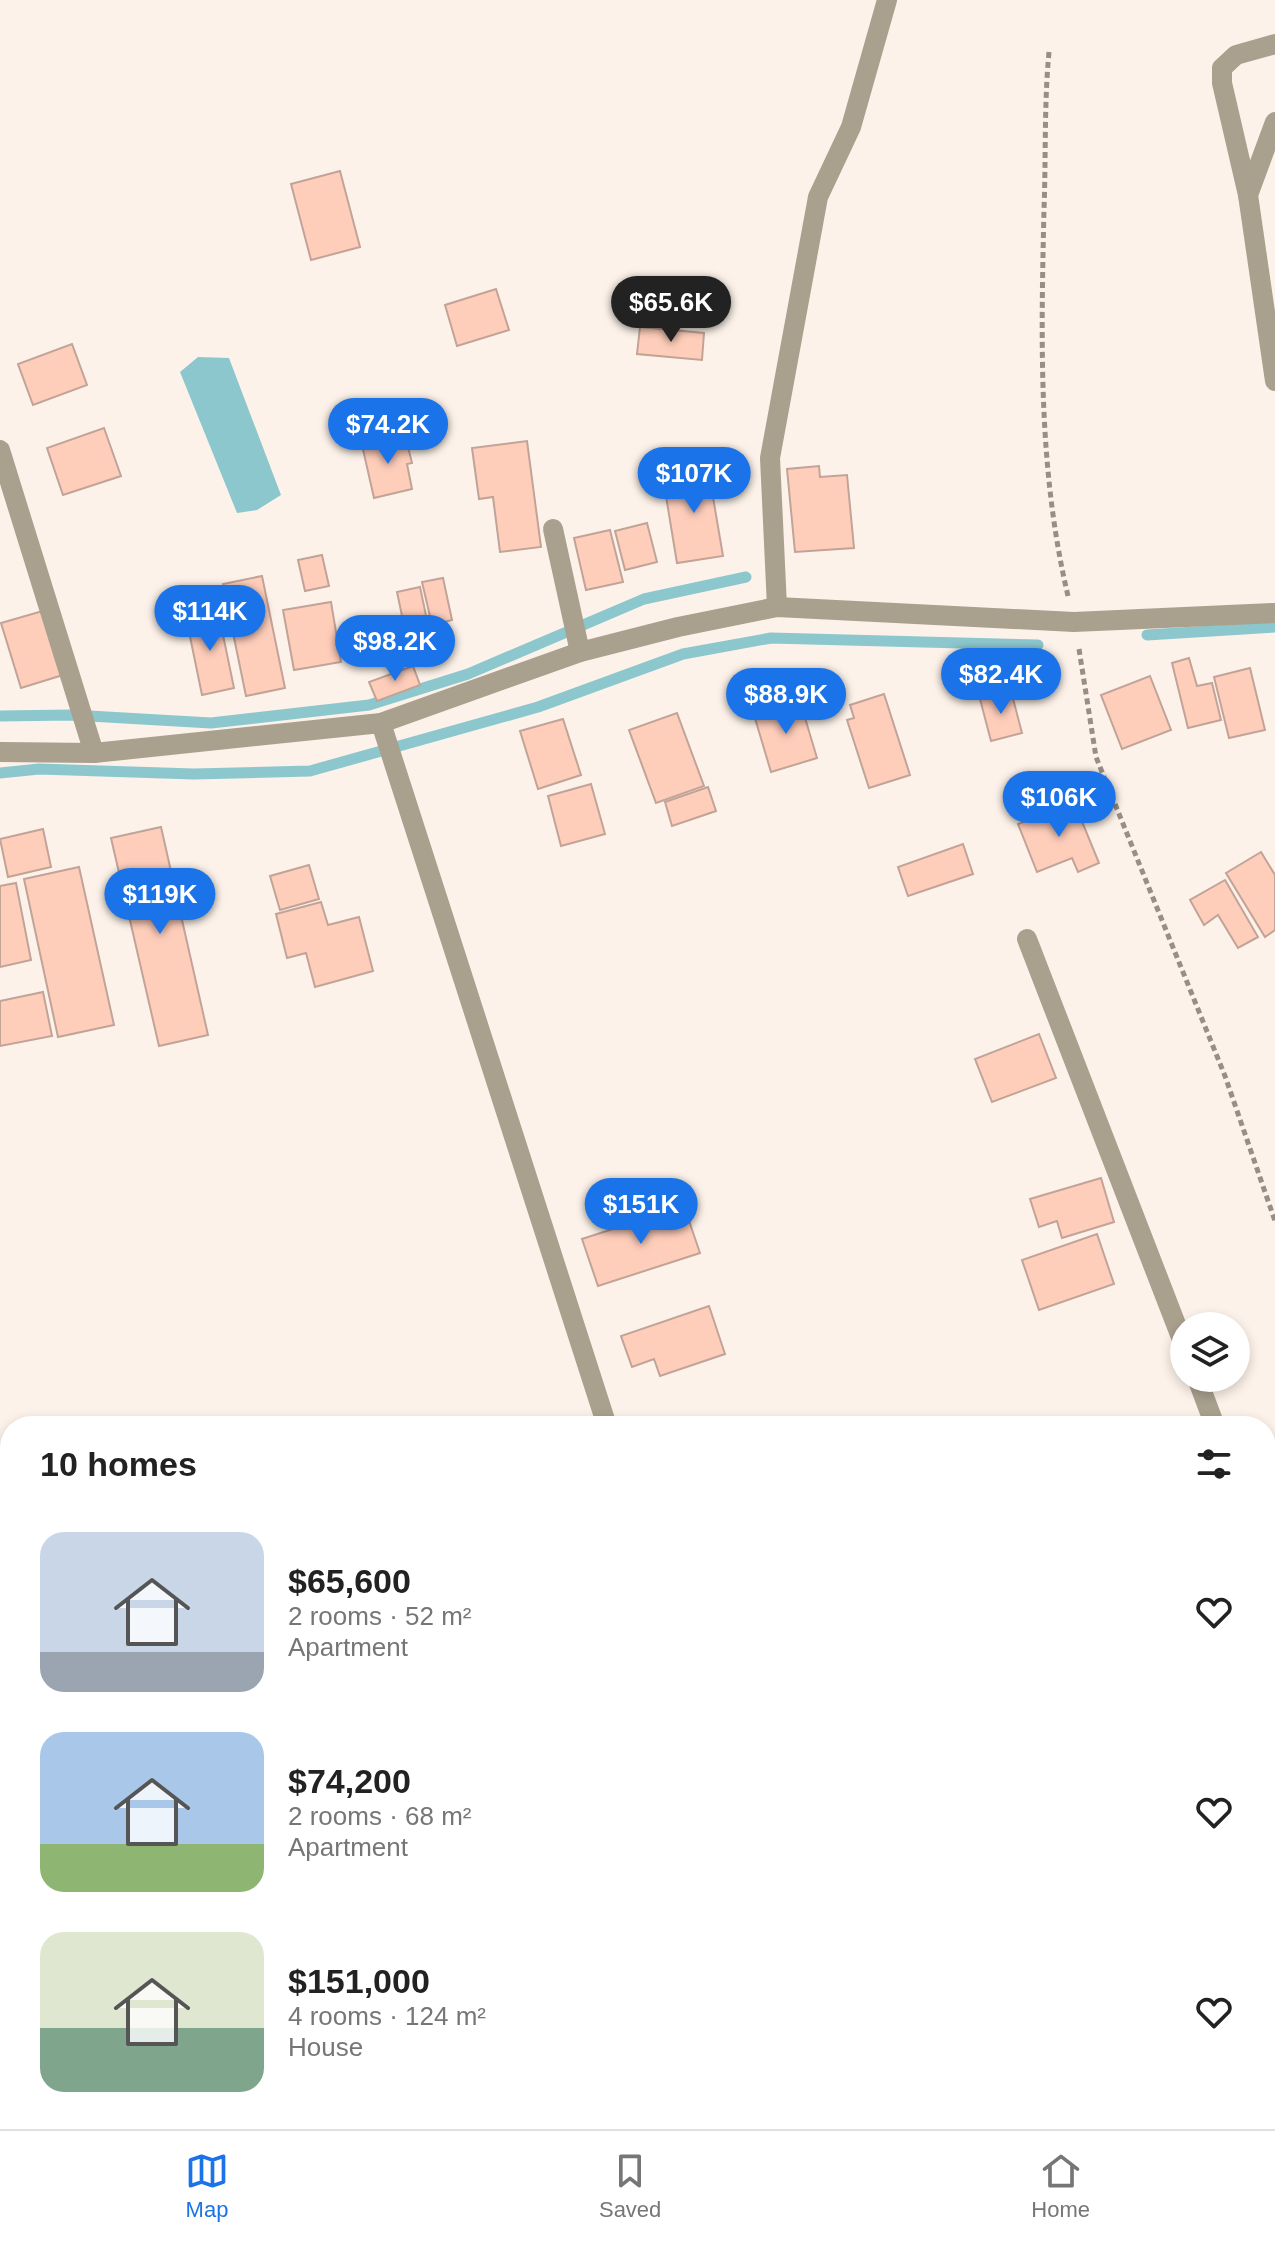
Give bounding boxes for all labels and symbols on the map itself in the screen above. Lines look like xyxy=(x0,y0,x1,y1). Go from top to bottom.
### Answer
pin: $65.6K xyxy=(606,276,736,344)
pin: $74.2K xyxy=(323,398,453,466)
pin: $107K xyxy=(638,447,750,515)
pin: $114K xyxy=(154,585,266,653)
pin: $98.2K xyxy=(330,615,460,683)
pin: $82.4K xyxy=(936,648,1066,716)
pin: $88.9K xyxy=(721,668,851,736)
pin: $106K xyxy=(1003,771,1115,839)
pin: $119K xyxy=(104,868,216,936)
pin: $151K xyxy=(585,1178,697,1246)

